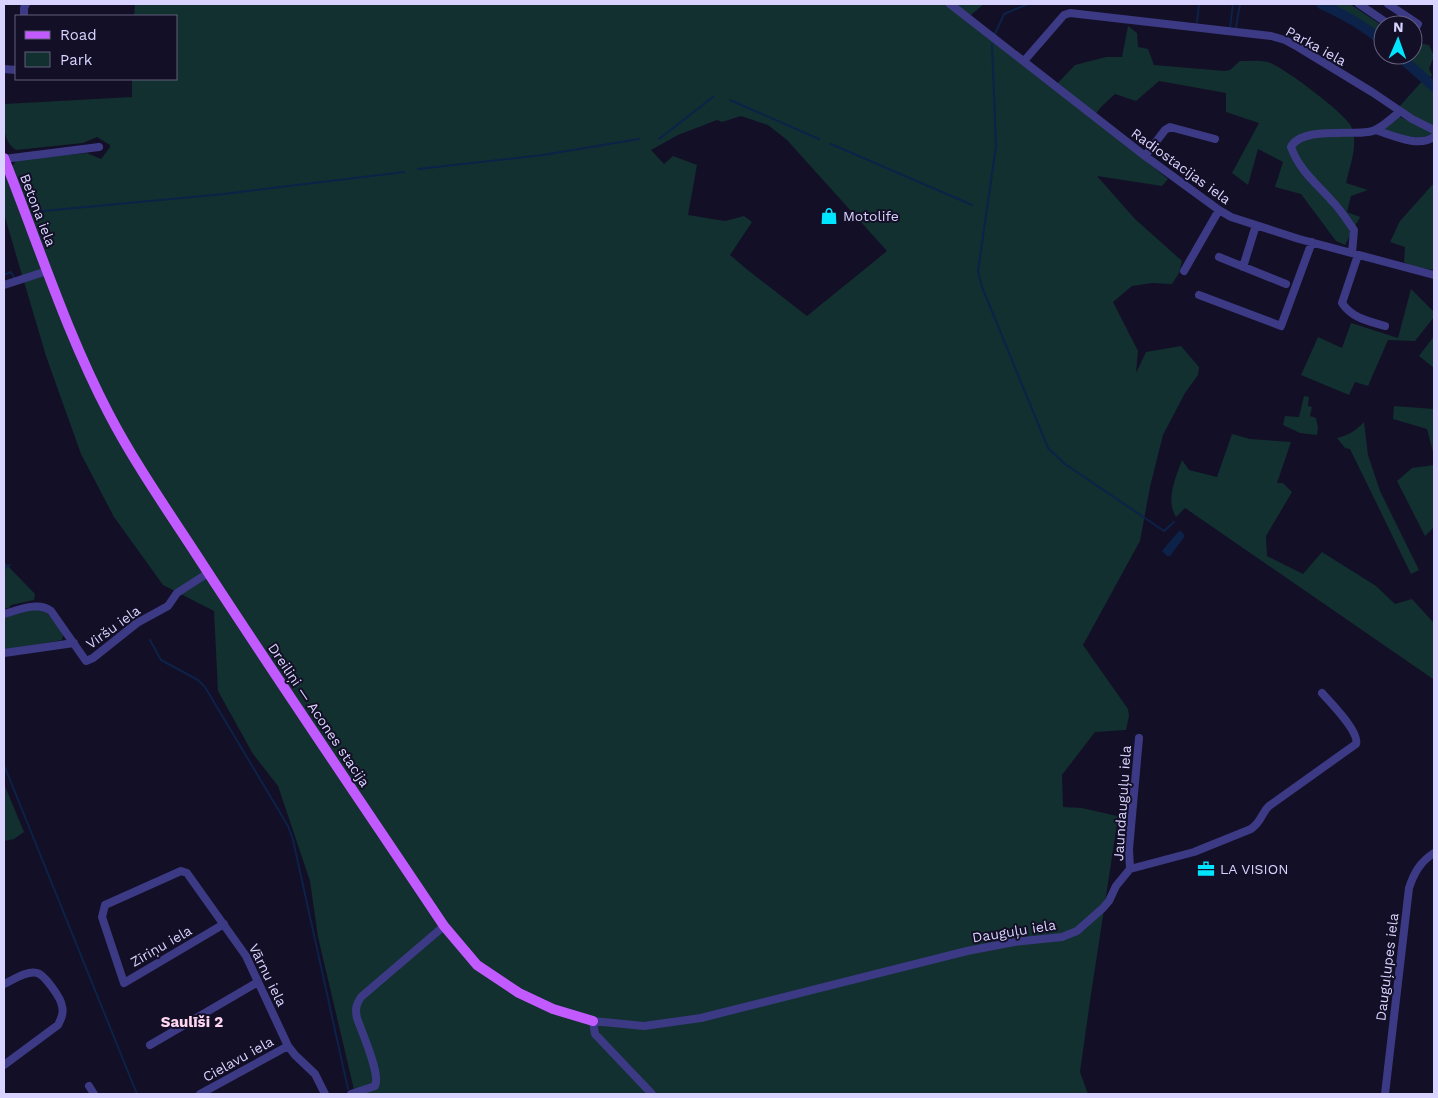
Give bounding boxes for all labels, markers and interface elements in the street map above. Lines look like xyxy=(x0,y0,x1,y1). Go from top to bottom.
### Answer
legend xyxy=(15,15,178,80)
north arrow xyxy=(1373,15,1423,65)
text: N xyxy=(1393,19,1404,35)
street label: Parka iela xyxy=(1283,23,1349,69)
text: Road xyxy=(60,26,97,44)
text: Park xyxy=(60,51,93,69)
street label: Radiostacijas iela xyxy=(1128,125,1234,207)
street label: Betona iela xyxy=(17,172,59,249)
shop icon: Motolife xyxy=(819,206,839,226)
place label: Motolife xyxy=(843,208,899,224)
street label: Viršu iela xyxy=(83,602,143,652)
street label: Dreiliņi — Acones stacija xyxy=(264,640,373,790)
street label: Jaundauguļu iela xyxy=(1110,744,1135,862)
office icon: LA VISION xyxy=(1196,859,1216,879)
place label: LA VISION xyxy=(1220,861,1288,877)
street label: Dauguļupes iela xyxy=(1372,912,1403,1022)
street label: Dauguļu iela xyxy=(971,916,1057,946)
street label: Zīriņu iela xyxy=(128,922,195,971)
street label: Vārnu iela xyxy=(246,941,290,1009)
district label: Saulīši 2 xyxy=(161,1013,223,1031)
street label: Cielavu iela xyxy=(200,1033,276,1085)

